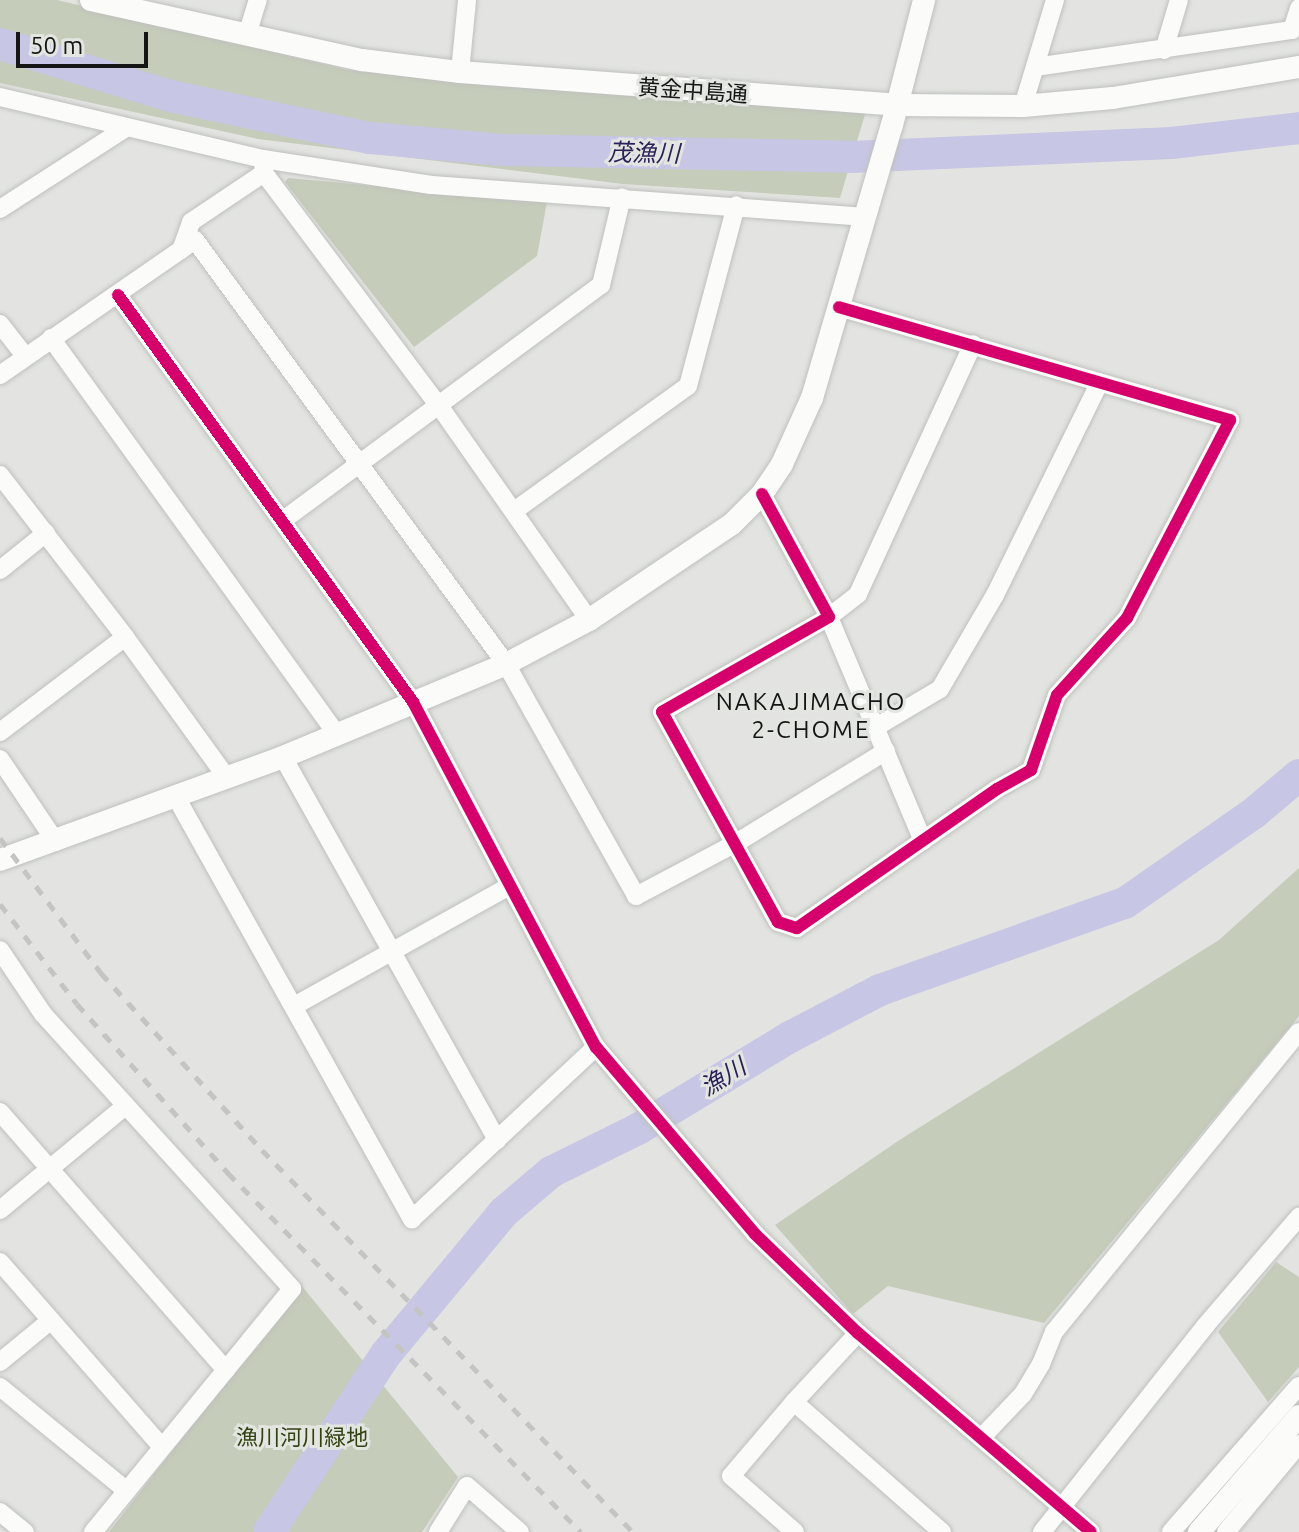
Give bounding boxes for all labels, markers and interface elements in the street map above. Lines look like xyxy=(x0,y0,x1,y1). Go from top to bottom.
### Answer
scale bar xyxy=(20,16,152,66)
text: 50 m xyxy=(30,32,83,59)
street label: 黄金中島通 xyxy=(637,73,749,107)
water label: 茂漁川 xyxy=(608,138,680,168)
district label: NAKAJIMACHO 2-CHOME xyxy=(716,688,906,744)
water label: 漁川 xyxy=(695,1052,751,1102)
park label: 漁川河川緑地 xyxy=(236,1424,368,1450)

